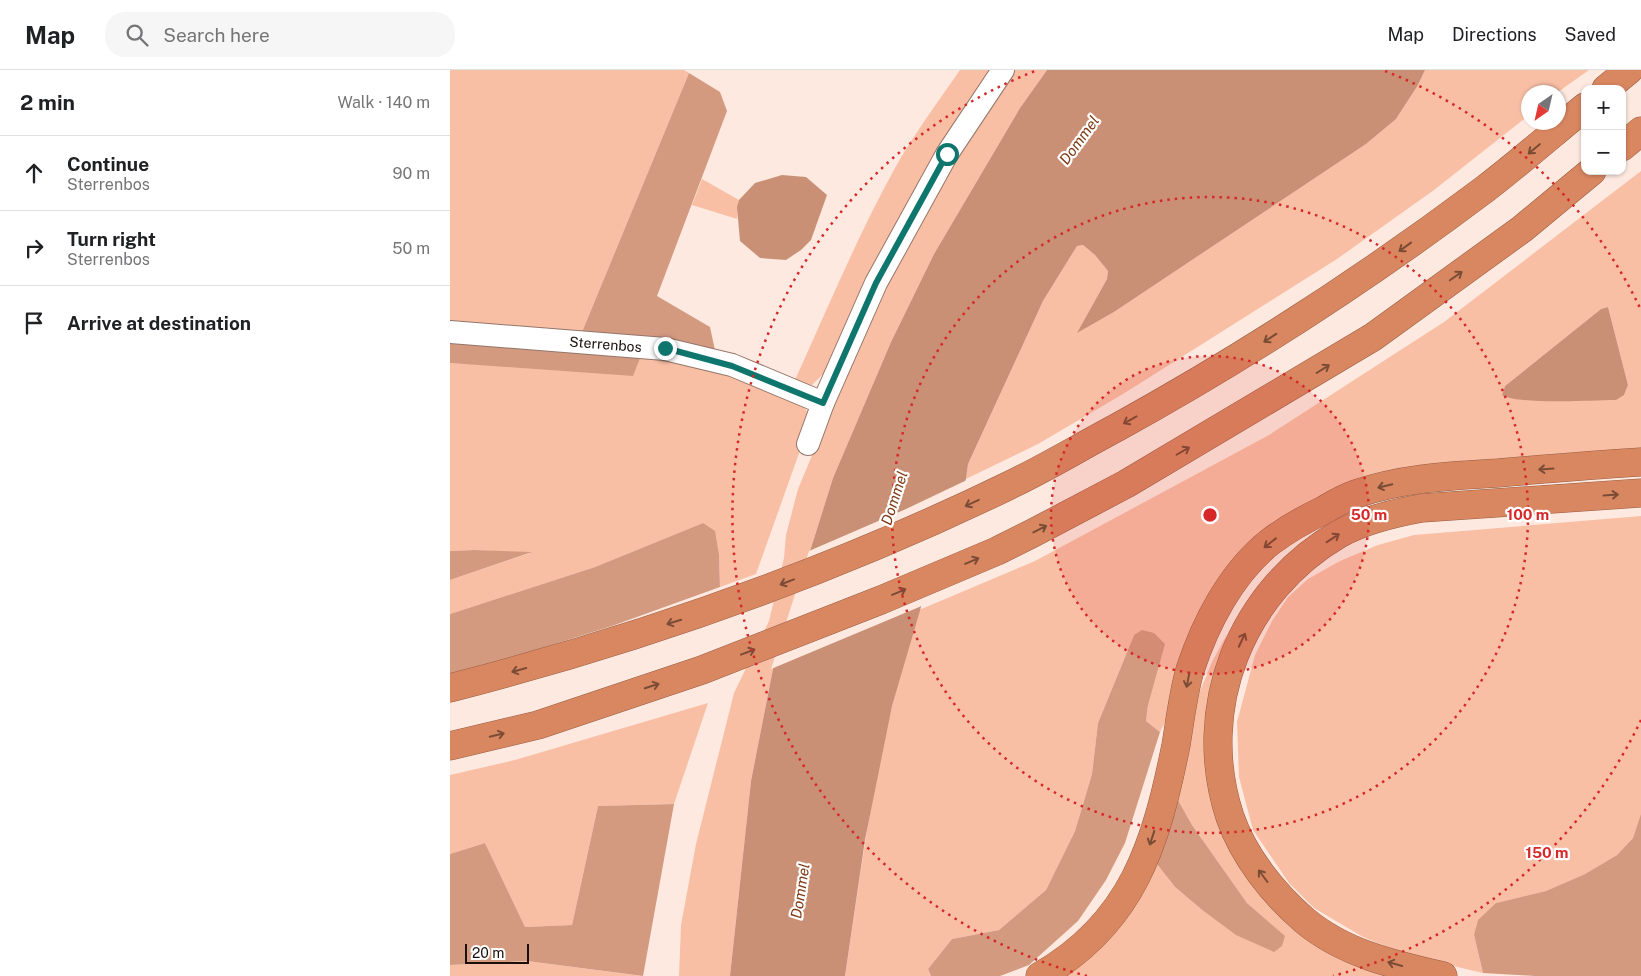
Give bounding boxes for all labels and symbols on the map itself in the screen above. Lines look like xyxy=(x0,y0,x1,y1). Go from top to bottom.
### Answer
north arrow xyxy=(1521,85,1566,130)
water label: Dommel xyxy=(1056,112,1102,168)
route start xyxy=(936,143,959,166)
one-way arrow xyxy=(1527,143,1540,154)
one-way arrow xyxy=(1398,242,1412,252)
one-way arrow xyxy=(1449,271,1463,281)
street label: Sterrenbos xyxy=(569,333,642,355)
one-way arrow xyxy=(1263,333,1277,343)
route end xyxy=(654,337,677,360)
one-way arrow xyxy=(1315,363,1329,373)
one-way arrow xyxy=(1123,416,1137,426)
one-way arrow xyxy=(1175,446,1189,456)
one-way arrow xyxy=(1539,464,1555,474)
water label: Dommel xyxy=(877,469,911,527)
one-way arrow xyxy=(1377,482,1393,491)
one-way arrow xyxy=(1603,491,1619,500)
one-way arrow xyxy=(965,498,980,508)
centre of rings xyxy=(1201,506,1219,524)
text: 50 m xyxy=(1351,506,1387,523)
text: 100 m xyxy=(1507,506,1549,523)
one-way arrow xyxy=(1032,524,1047,533)
one-way arrow xyxy=(1326,533,1340,544)
one-way arrow xyxy=(1264,537,1277,548)
one-way arrow xyxy=(964,556,979,565)
one-way arrow xyxy=(779,578,795,587)
one-way arrow xyxy=(891,587,906,596)
one-way arrow xyxy=(667,617,683,627)
one-way arrow xyxy=(1238,633,1247,648)
one-way arrow xyxy=(740,647,755,656)
one-way arrow xyxy=(512,666,528,675)
one-way arrow xyxy=(1183,671,1193,687)
one-way arrow xyxy=(644,681,660,691)
one-way arrow xyxy=(489,730,505,739)
one-way arrow xyxy=(1147,830,1157,846)
text: 150 m xyxy=(1525,844,1569,861)
water label: Dommel xyxy=(787,862,813,920)
one-way arrow xyxy=(1258,869,1268,883)
scale bar xyxy=(465,941,529,964)
one-way arrow xyxy=(1388,959,1404,969)

